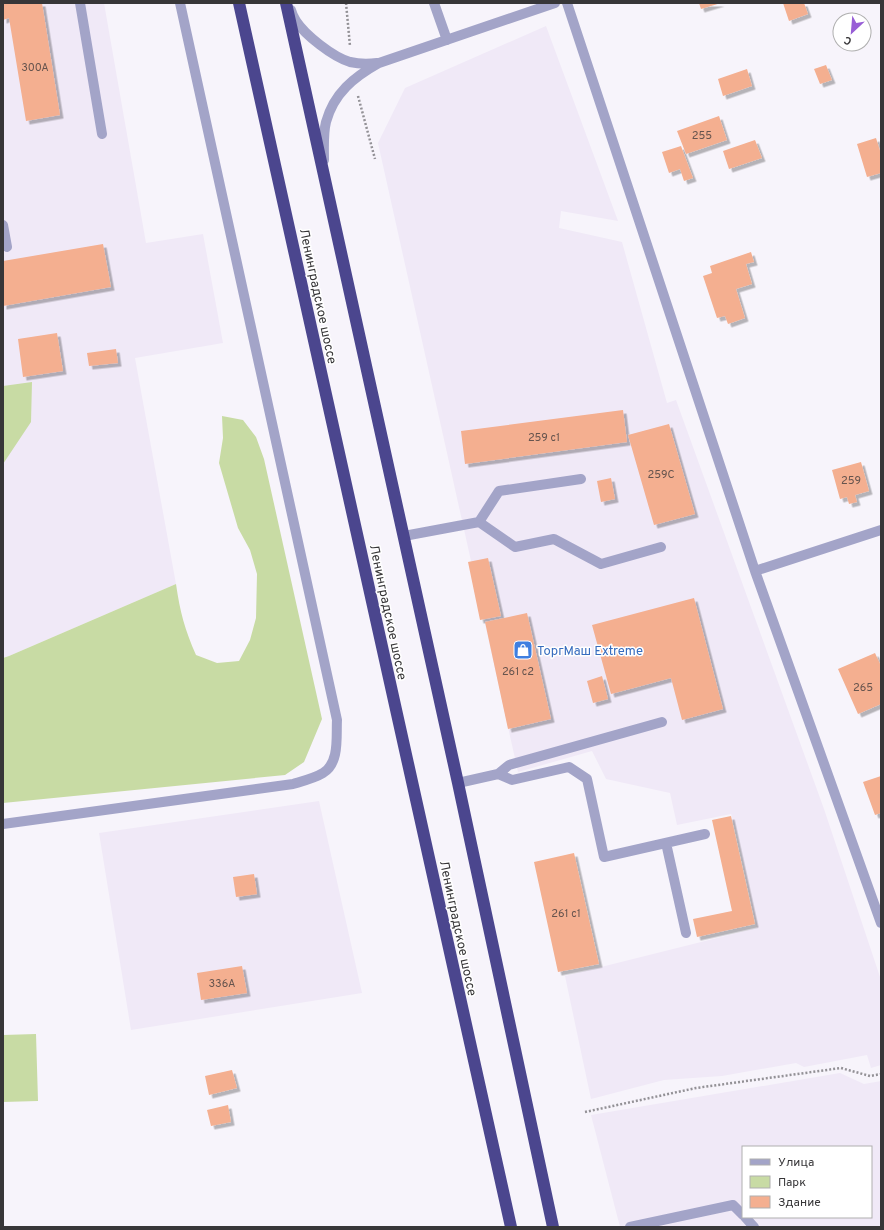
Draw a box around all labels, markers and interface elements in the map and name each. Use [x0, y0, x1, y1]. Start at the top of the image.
north arrow [832, 12, 872, 52]
text: С [842, 32, 854, 48]
house number: 300А [21, 61, 49, 75]
house number: 255 [692, 129, 712, 143]
street label: Ленинградское шоссе [295, 227, 339, 366]
house number: 259 c1 [528, 431, 560, 445]
house number: 259С [647, 468, 675, 482]
house number: 259 [841, 474, 861, 488]
street label: Ленинградское шоссе [365, 543, 409, 682]
shop icon: ТоргМаш Extreme [512, 639, 534, 661]
place label: ТоргМаш Extreme [537, 644, 643, 660]
house number: 261 с2 [502, 665, 534, 679]
house number: 265 [853, 681, 873, 695]
street label: Ленинградское шоссе [435, 859, 479, 998]
house number: 261 с1 [551, 907, 581, 921]
house number: 336А [208, 977, 236, 991]
legend [742, 1146, 872, 1218]
text: Улица [778, 1155, 814, 1171]
text: Парк [778, 1175, 806, 1191]
text: Здание [778, 1195, 821, 1211]

